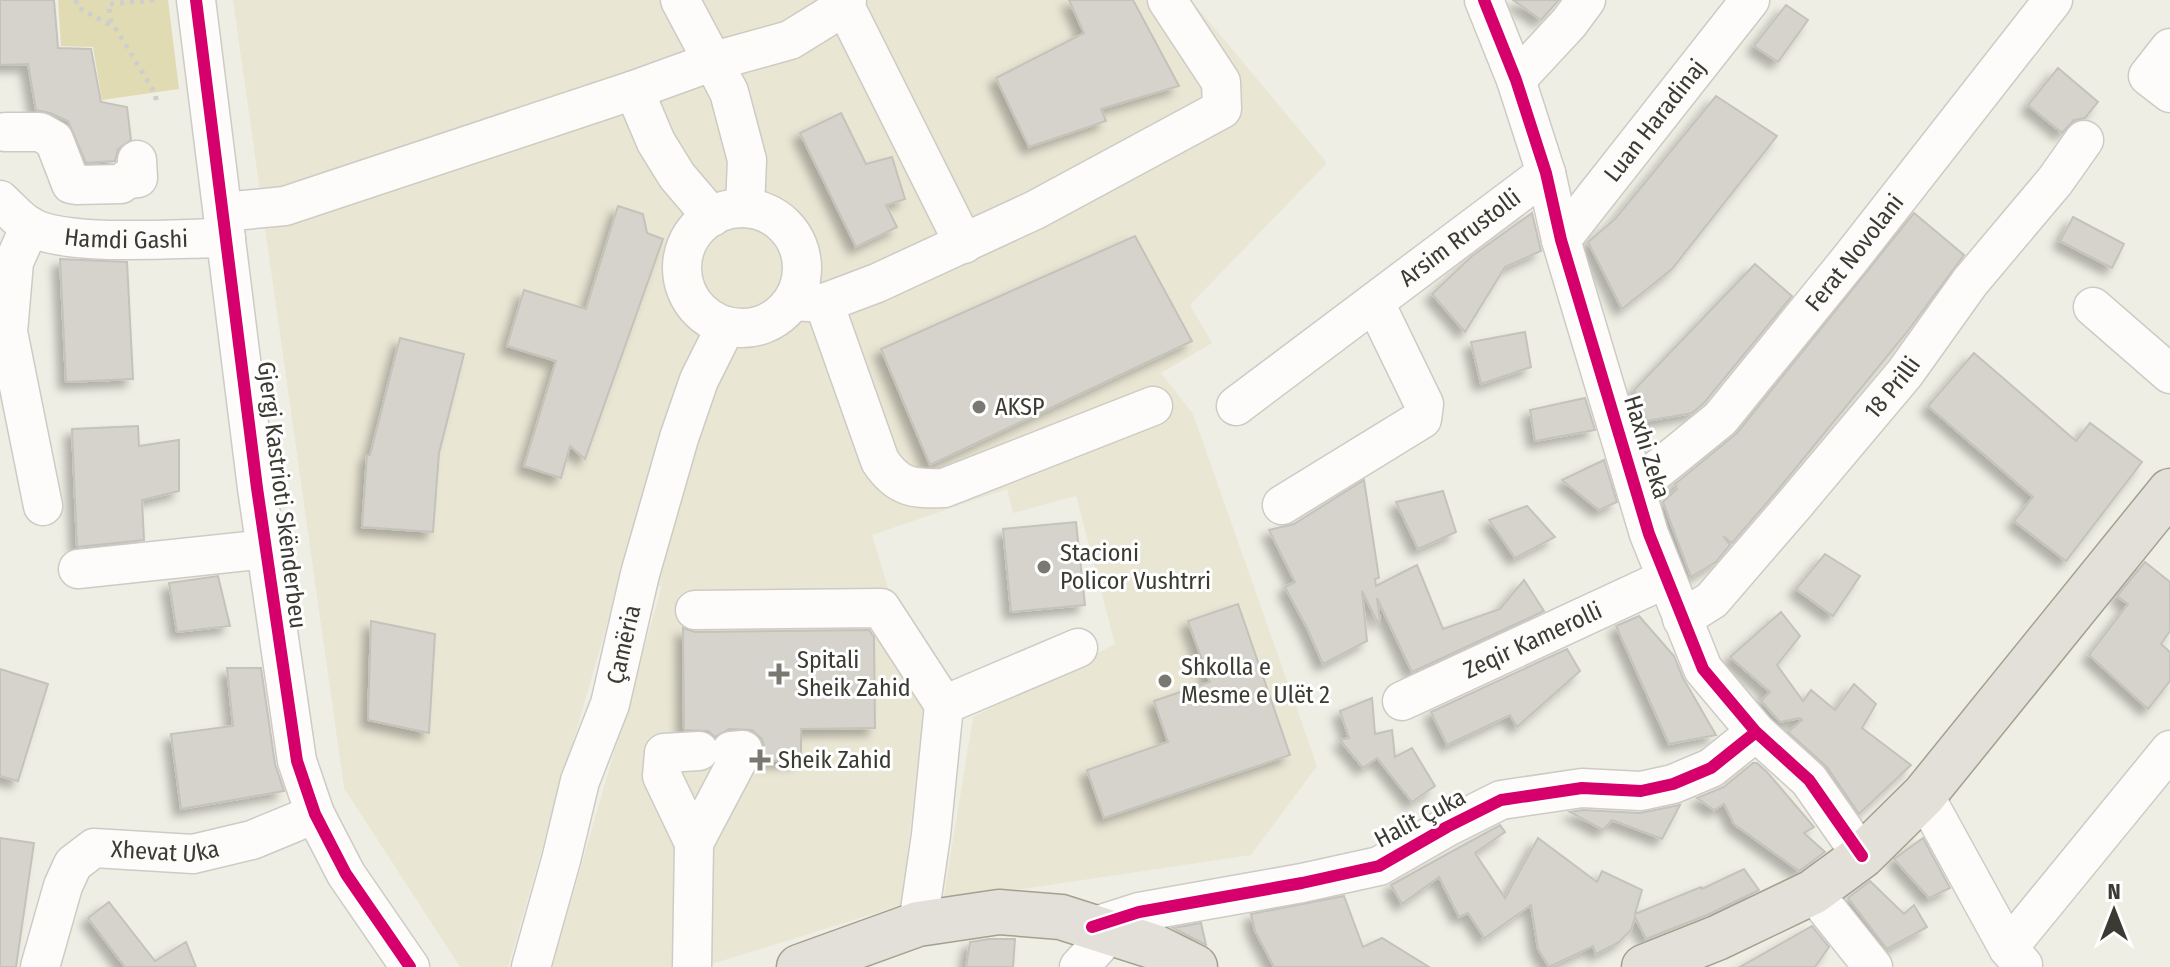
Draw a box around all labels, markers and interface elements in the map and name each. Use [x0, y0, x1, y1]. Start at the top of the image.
street label: Luan Haradinaj [1598, 54, 1712, 187]
street label: Arsim Rrustolli [1394, 183, 1526, 292]
street label: Ferat Novolani [1800, 189, 1910, 317]
street label: Hamdi Gashi [63, 223, 189, 254]
street label: 18 Prilli [1858, 351, 1926, 425]
street label: Gjergj Kastrioti Skënderbeu [252, 360, 312, 630]
street label: Haxhi Zeka [1618, 392, 1676, 502]
place label: AKSP [995, 393, 1045, 421]
marker: AKSP [970, 398, 988, 416]
place label: Stacioni Policor Vushtrri [1060, 539, 1211, 595]
marker: Stacioni Policor Vushtrri [1035, 558, 1053, 576]
street label: Zeqir Kamerolli [1459, 596, 1606, 685]
street label: Çamëria [601, 602, 646, 687]
place label: Spitali Sheik Zahid [797, 646, 911, 702]
place label: Shkolla e Mesme e Ulët 2 [1181, 653, 1330, 709]
marker: Spitali Sheik Zahid [768, 663, 790, 685]
marker: Shkolla e Mesme e Ulët 2 [1156, 672, 1174, 690]
place label: Sheik Zahid [778, 746, 892, 774]
marker: Sheik Zahid [749, 749, 771, 771]
street label: Halit Çuka [1370, 782, 1470, 854]
street label: Xhevat Uka [110, 834, 222, 868]
north arrow [2074, 871, 2154, 951]
text: N [2107, 878, 2121, 905]

